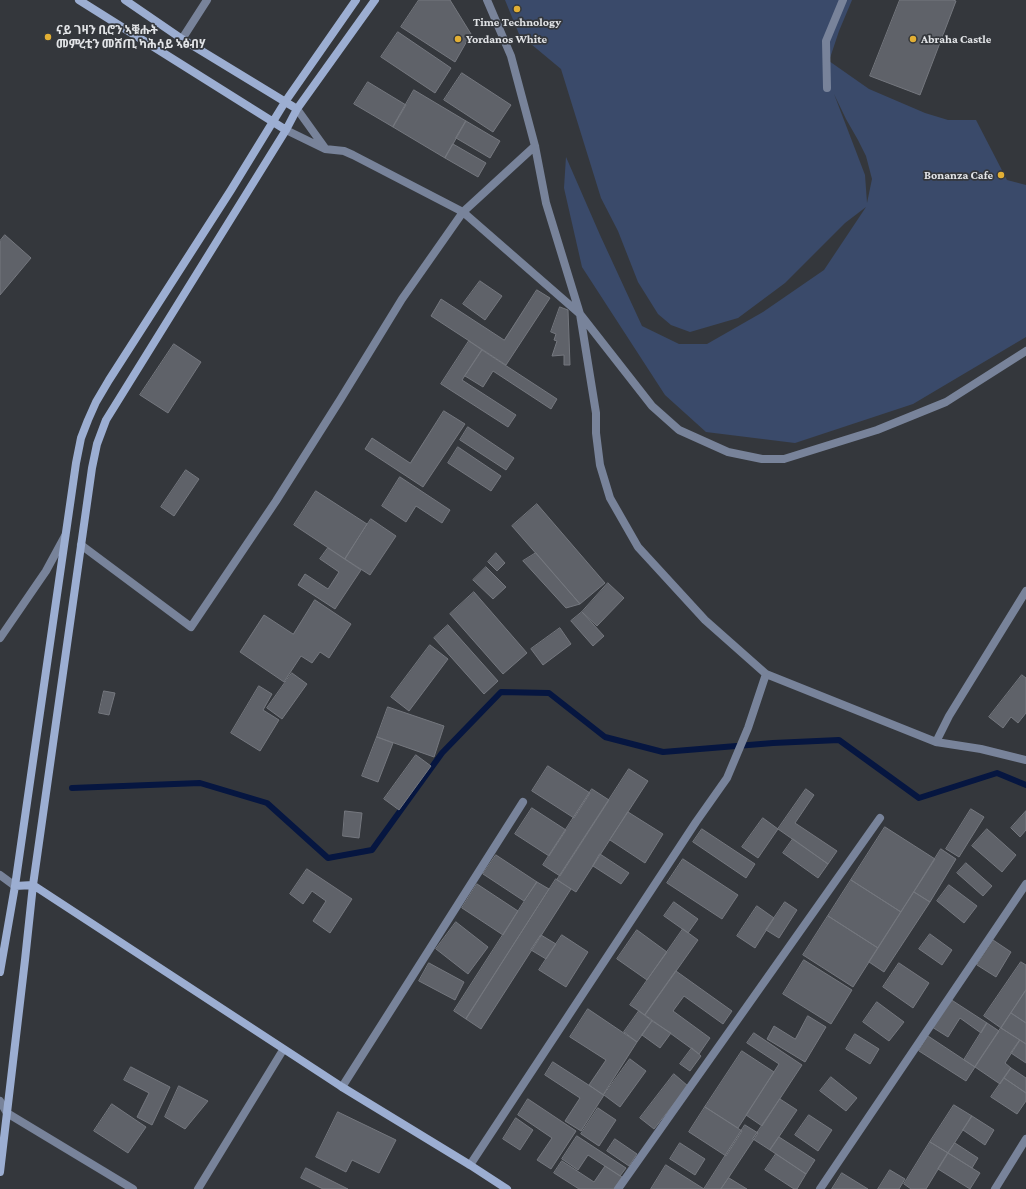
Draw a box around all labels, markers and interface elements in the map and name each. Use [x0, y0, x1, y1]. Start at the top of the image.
marker: Time Technology [512, 4, 522, 14]
place label: Time Technology [473, 15, 561, 29]
place label: ናይ ገዛን ቢሮን ኣቑሑት መምረቲን መሸጢ ካሕሳይ ኣፅብሃ [56, 23, 206, 51]
marker: ናይ ገዛን ቢሮን ኣቑሑት መምረቲን መሸጢ ካሕሳይ ኣፅብሃ [43, 32, 53, 42]
place label: Yordanos White [466, 32, 547, 46]
place label: Abraha Castle [921, 32, 991, 46]
marker: Yordanos White [453, 34, 463, 44]
marker: Abraha Castle [908, 34, 918, 44]
place label: Bonanza Cafe [924, 168, 993, 182]
marker: Bonanza Cafe [996, 170, 1006, 180]

